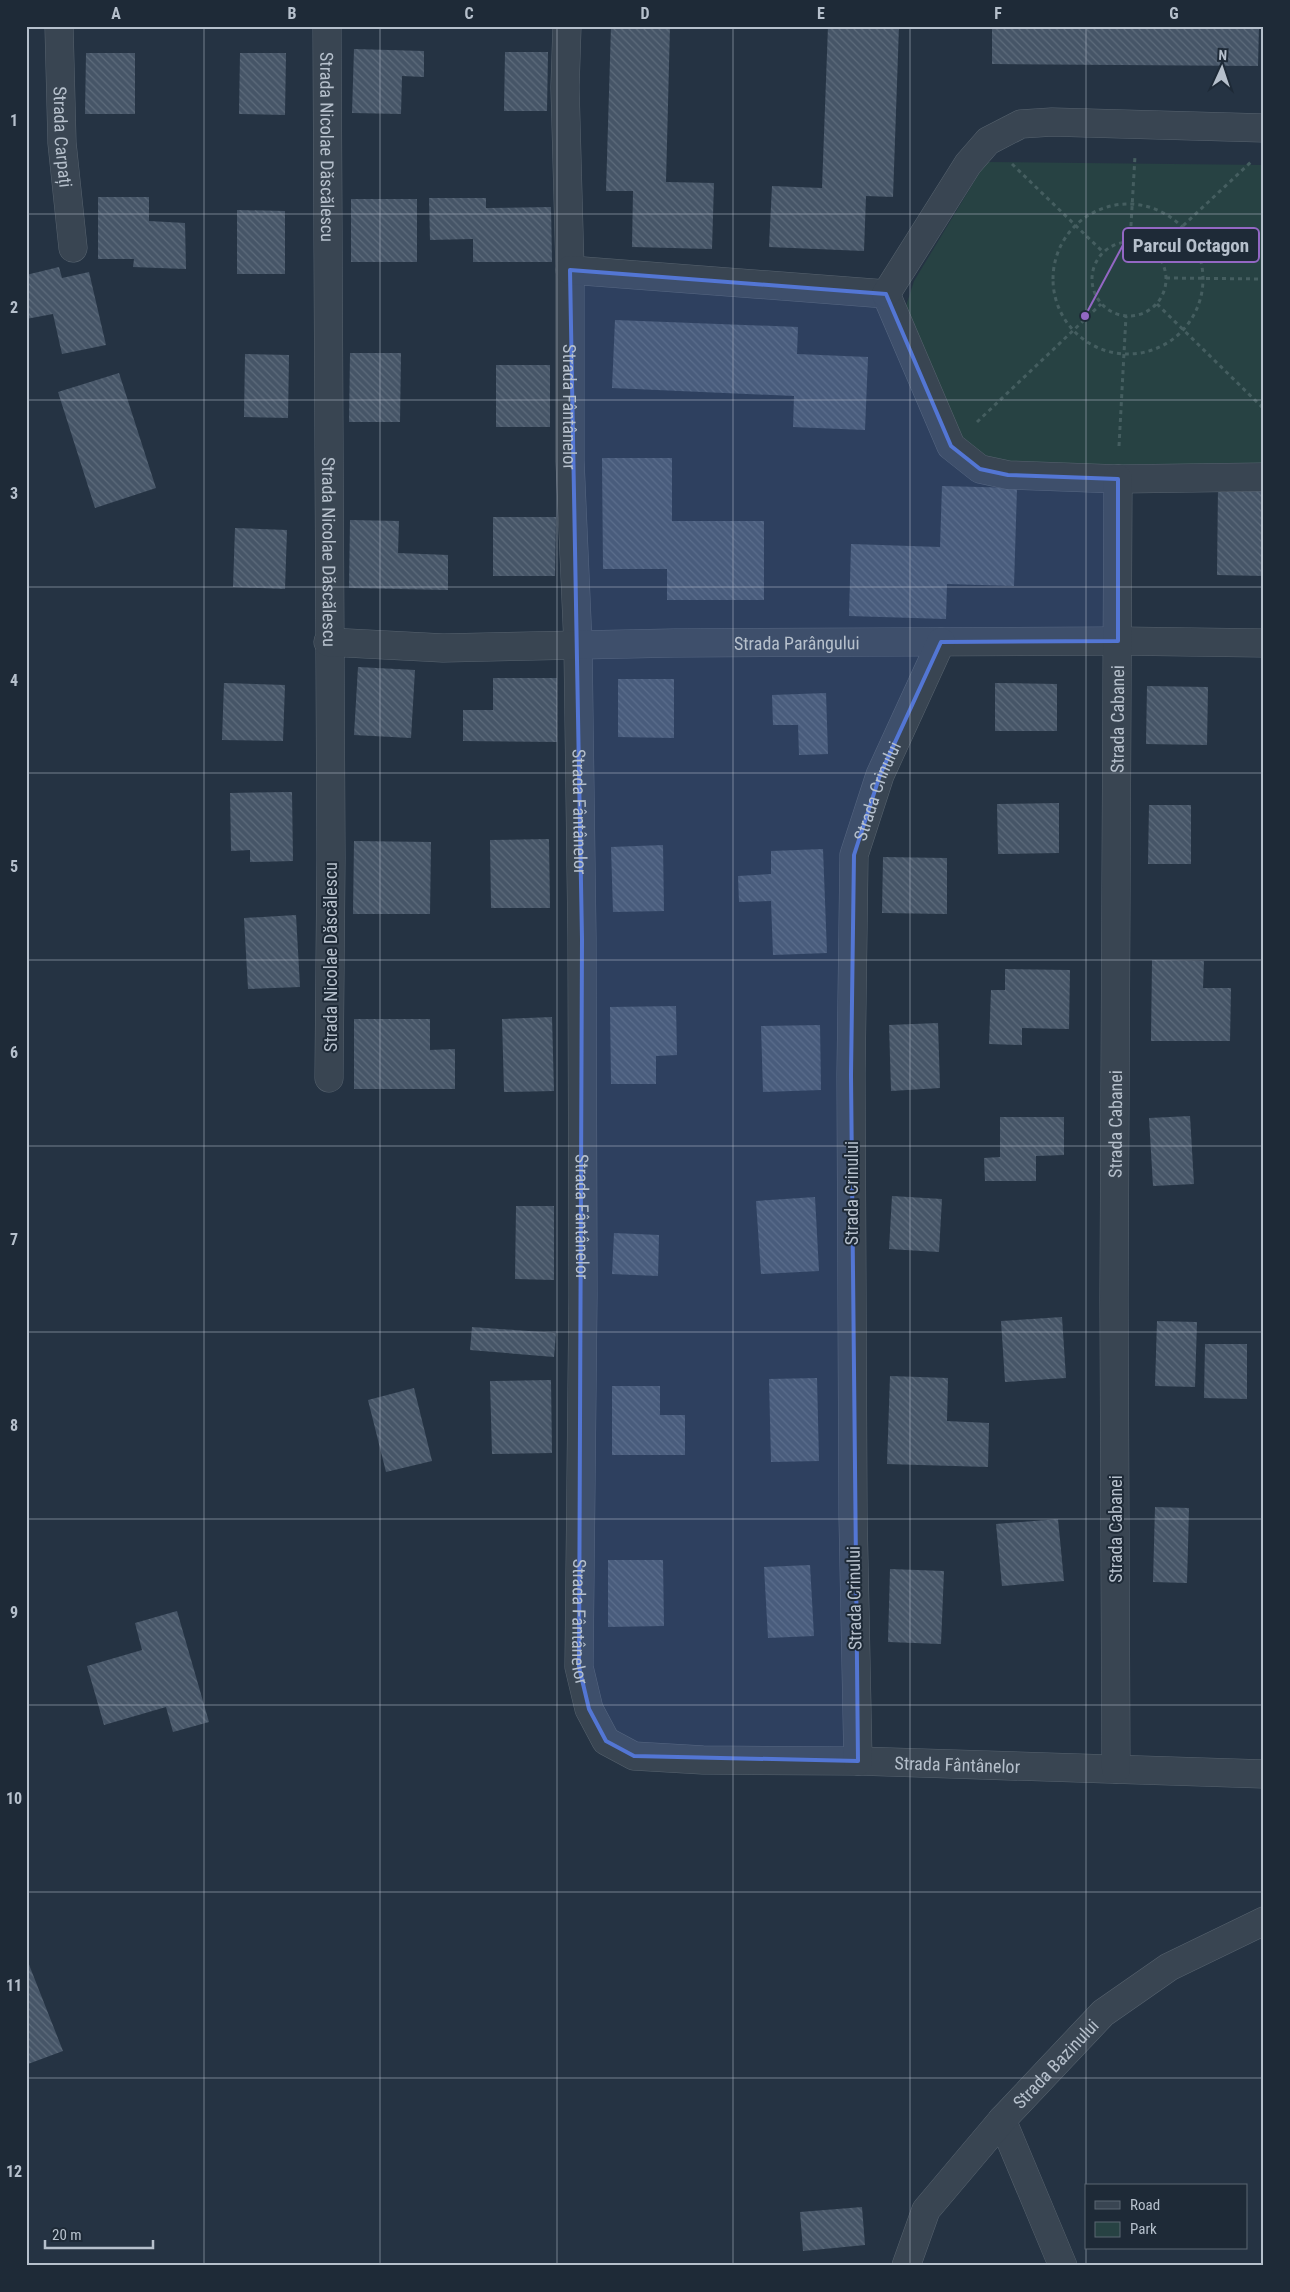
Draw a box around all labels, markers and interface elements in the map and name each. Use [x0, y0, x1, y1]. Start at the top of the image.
text: A [111, 4, 121, 23]
text: B [288, 4, 297, 23]
text: C [464, 4, 474, 23]
text: D [640, 4, 650, 23]
text: E [817, 4, 825, 23]
text: F [994, 4, 1002, 23]
text: G [1169, 4, 1179, 23]
north arrow [1198, 42, 1248, 92]
text: N [1218, 47, 1227, 63]
street label: Strada Nicolae Dăscălescu [317, 52, 339, 242]
street label: Strada Carpați [50, 86, 77, 189]
text: 1 [10, 111, 18, 130]
callout: Parcul Octagon [1123, 228, 1259, 262]
text: Parcul Octagon [1133, 234, 1249, 257]
text: 2 [10, 298, 18, 317]
street label: Strada Fântânelor [560, 344, 581, 471]
street label: Strada Nicolae Dăscălescu [319, 457, 340, 647]
text: 3 [10, 484, 18, 503]
street label: Strada Parângului [734, 632, 860, 653]
street label: Strada Cabanei [1106, 665, 1128, 773]
text: 4 [10, 671, 18, 690]
street label: Strada Crinului [849, 738, 905, 843]
street label: Strada Fântânelor [569, 749, 592, 875]
text: 5 [10, 857, 18, 876]
street label: Strada Nicolae Dăscălescu [320, 862, 341, 1052]
text: 6 [10, 1043, 18, 1062]
street label: Strada Cabanei [1104, 1070, 1126, 1178]
street label: Strada Crinului [841, 1141, 862, 1245]
street label: Strada Fântânelor [572, 1154, 593, 1280]
text: 7 [10, 1230, 18, 1249]
text: 8 [10, 1416, 18, 1435]
street label: Strada Cabanei [1105, 1475, 1126, 1583]
street label: Strada Crinului [843, 1546, 865, 1650]
street label: Strada Fântânelor [569, 1559, 593, 1687]
text: 9 [10, 1603, 18, 1622]
street label: Strada Fântânelor [894, 1752, 1021, 1777]
text: 10 [6, 1789, 22, 1808]
text: 11 [6, 1976, 22, 1995]
street label: Strada Bazinului [1008, 2014, 1102, 2113]
text: 12 [6, 2162, 22, 2181]
legend [1085, 2184, 1248, 2250]
text: Road [1130, 2196, 1160, 2214]
scale bar [45, 2217, 152, 2249]
text: Park [1130, 2220, 1157, 2238]
text: 20 m [52, 2226, 82, 2244]

